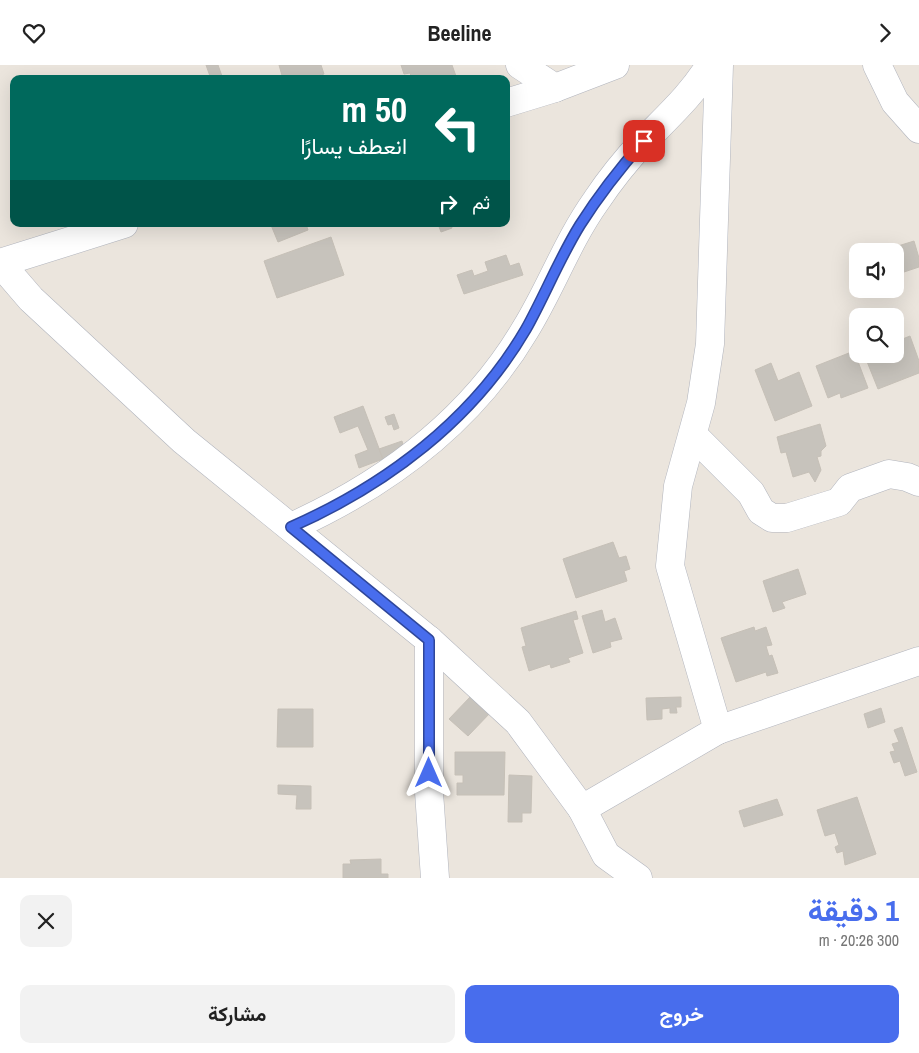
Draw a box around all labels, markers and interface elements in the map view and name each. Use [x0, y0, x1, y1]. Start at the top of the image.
text: Beeline [427, 18, 492, 48]
icon: heart [20, 19, 48, 47]
icon: forward [871, 19, 899, 47]
text: 50 m [342, 86, 407, 133]
icon: left [425, 95, 490, 160]
pin [623, 120, 665, 162]
icon: arrive [630, 127, 658, 155]
text: انعطف يسارًا [300, 131, 407, 161]
text: ثم [472, 189, 490, 215]
icon: right [434, 190, 462, 218]
map controls [849, 243, 904, 363]
button: sound [849, 243, 904, 298]
button: search [849, 308, 904, 363]
position arrow [402, 746, 454, 798]
text: 1 دقيقة [808, 890, 899, 930]
button: close [20, 895, 72, 947]
text: 300 m · 20:26 [819, 929, 899, 951]
button: مشاركة [20, 985, 455, 1043]
button: خروج [465, 985, 899, 1043]

